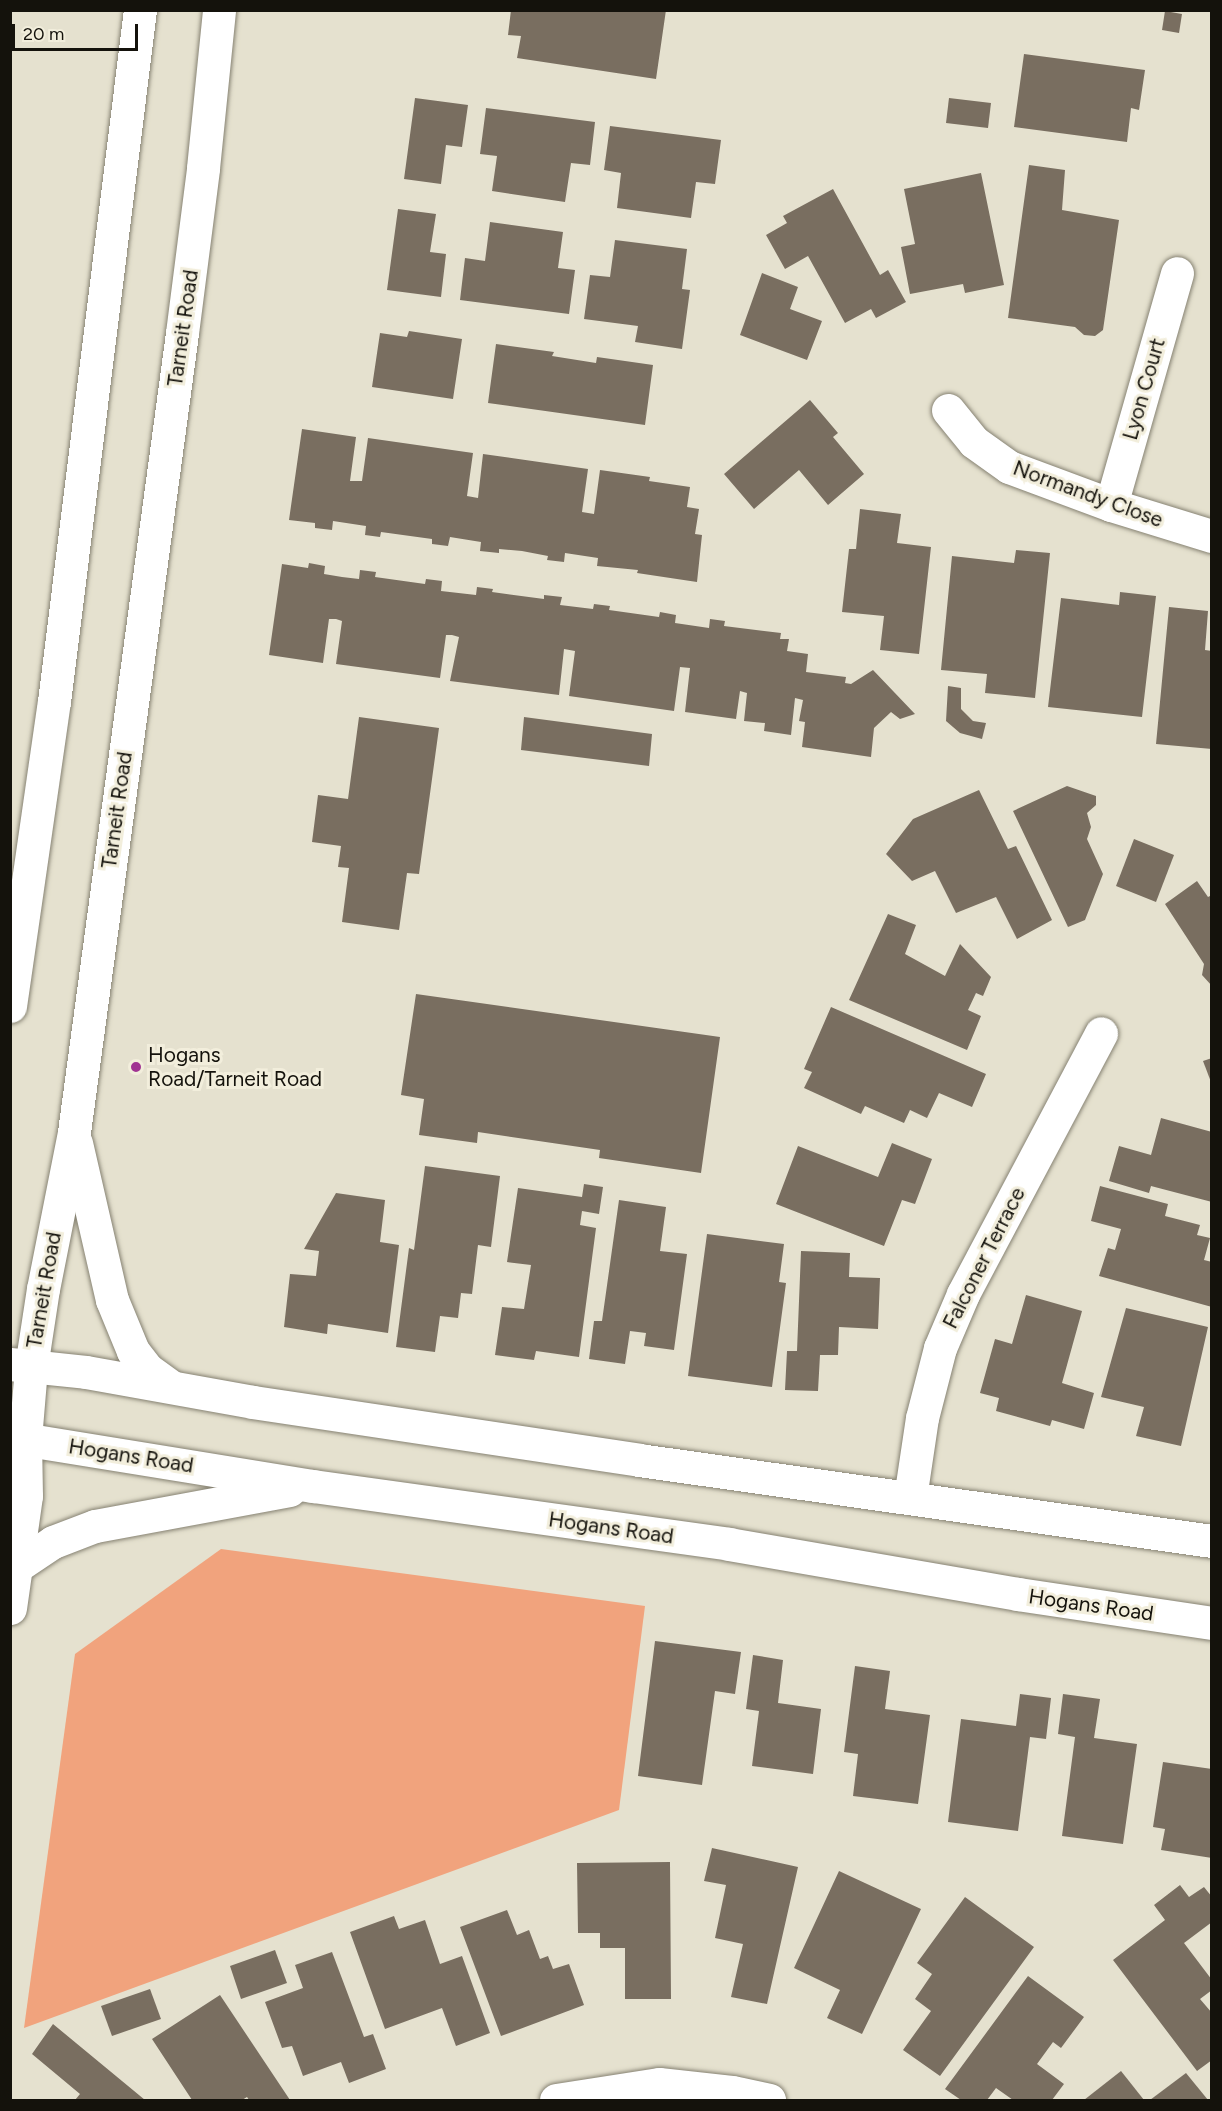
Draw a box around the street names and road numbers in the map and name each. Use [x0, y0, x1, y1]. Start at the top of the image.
street label: Tarneit Road [162, 268, 204, 388]
street label: Lyon Court [1117, 335, 1171, 443]
street label: Normandy Close [1010, 455, 1166, 533]
street label: Tarneit Road [96, 750, 138, 870]
street label: Falconer Terrace [938, 1183, 1030, 1333]
street label: Tarneit Road [21, 1230, 67, 1350]
street label: Hogans Road [67, 1434, 195, 1478]
street label: Hogans Road [547, 1507, 675, 1549]
street label: Hogans Road [1027, 1584, 1155, 1626]

